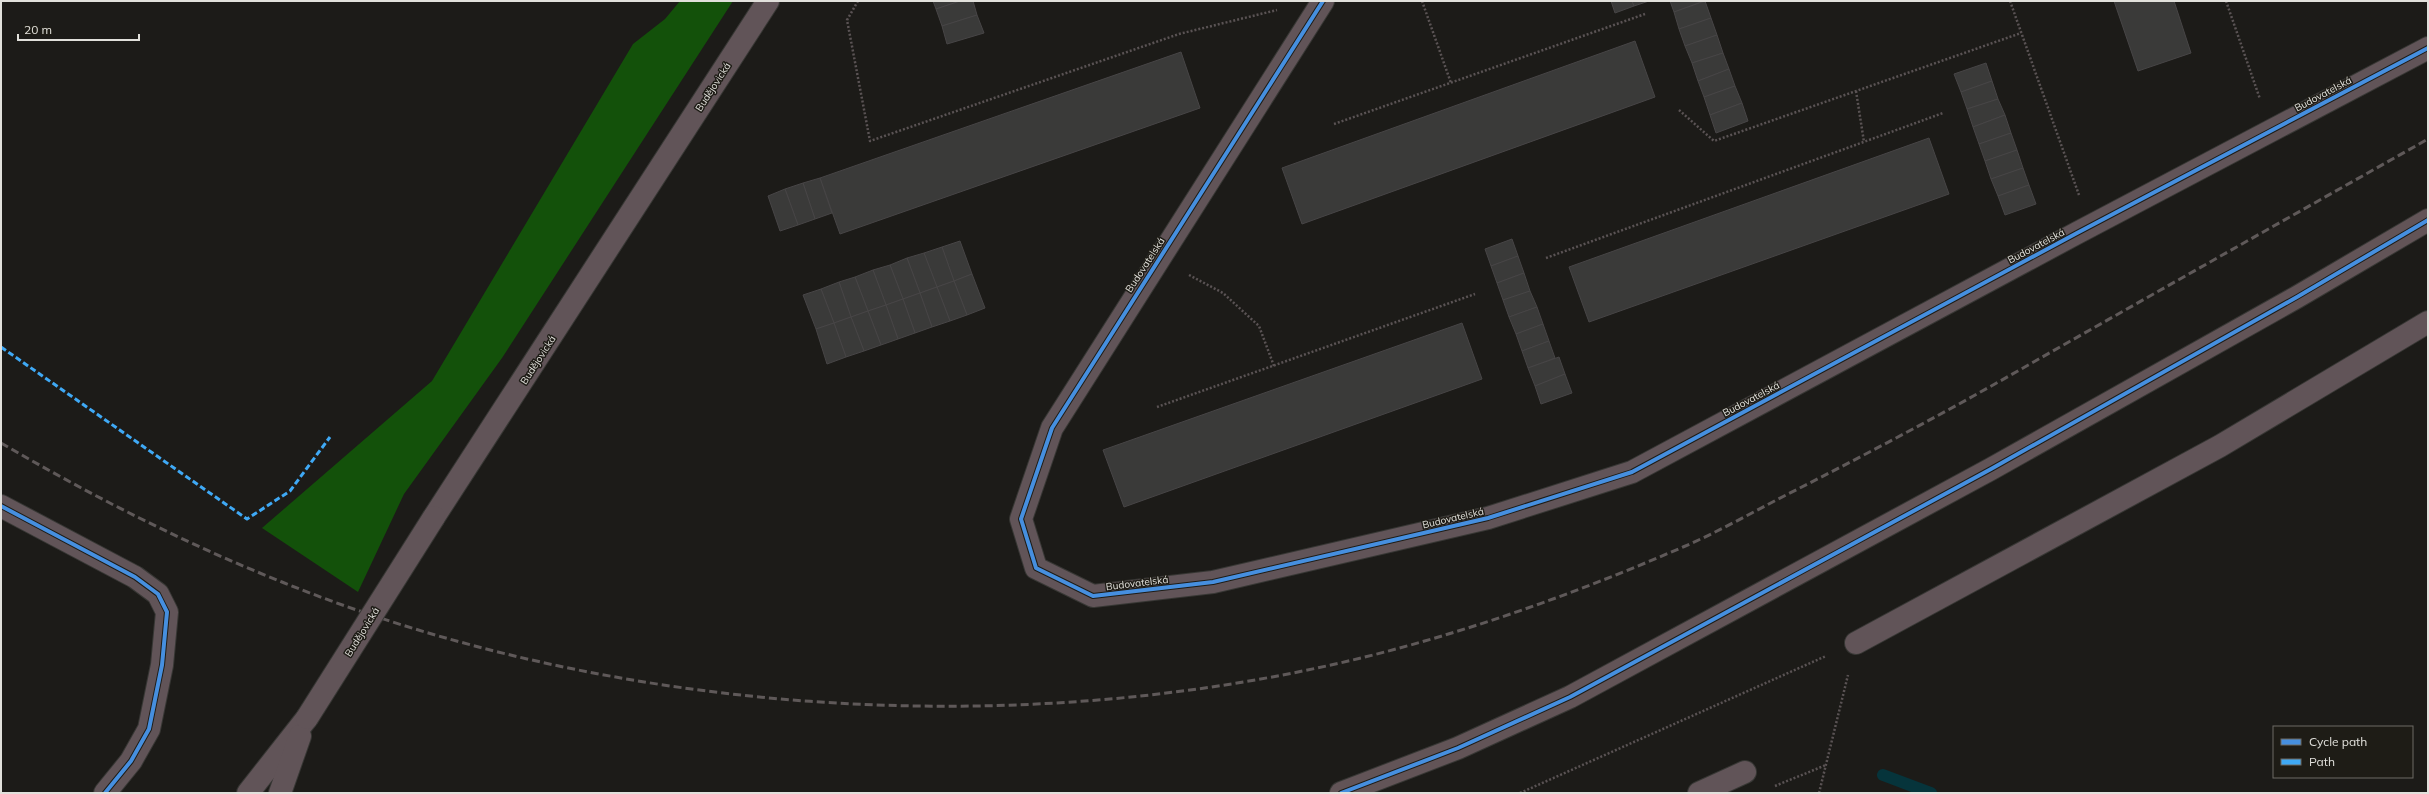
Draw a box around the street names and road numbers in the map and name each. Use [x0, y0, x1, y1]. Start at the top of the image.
street label: Budějovická [692, 60, 734, 114]
street label: Budovatelská [2292, 74, 2354, 114]
street label: Budovatelská [2005, 226, 2067, 266]
street label: Budovatelská [1122, 235, 1168, 295]
street label: Budějovická [517, 333, 559, 387]
street label: Budovatelská [1720, 379, 1782, 419]
street label: Budovatelská [1421, 505, 1485, 531]
street label: Budovatelská [1105, 573, 1169, 593]
street label: Budějovická [342, 605, 382, 659]

